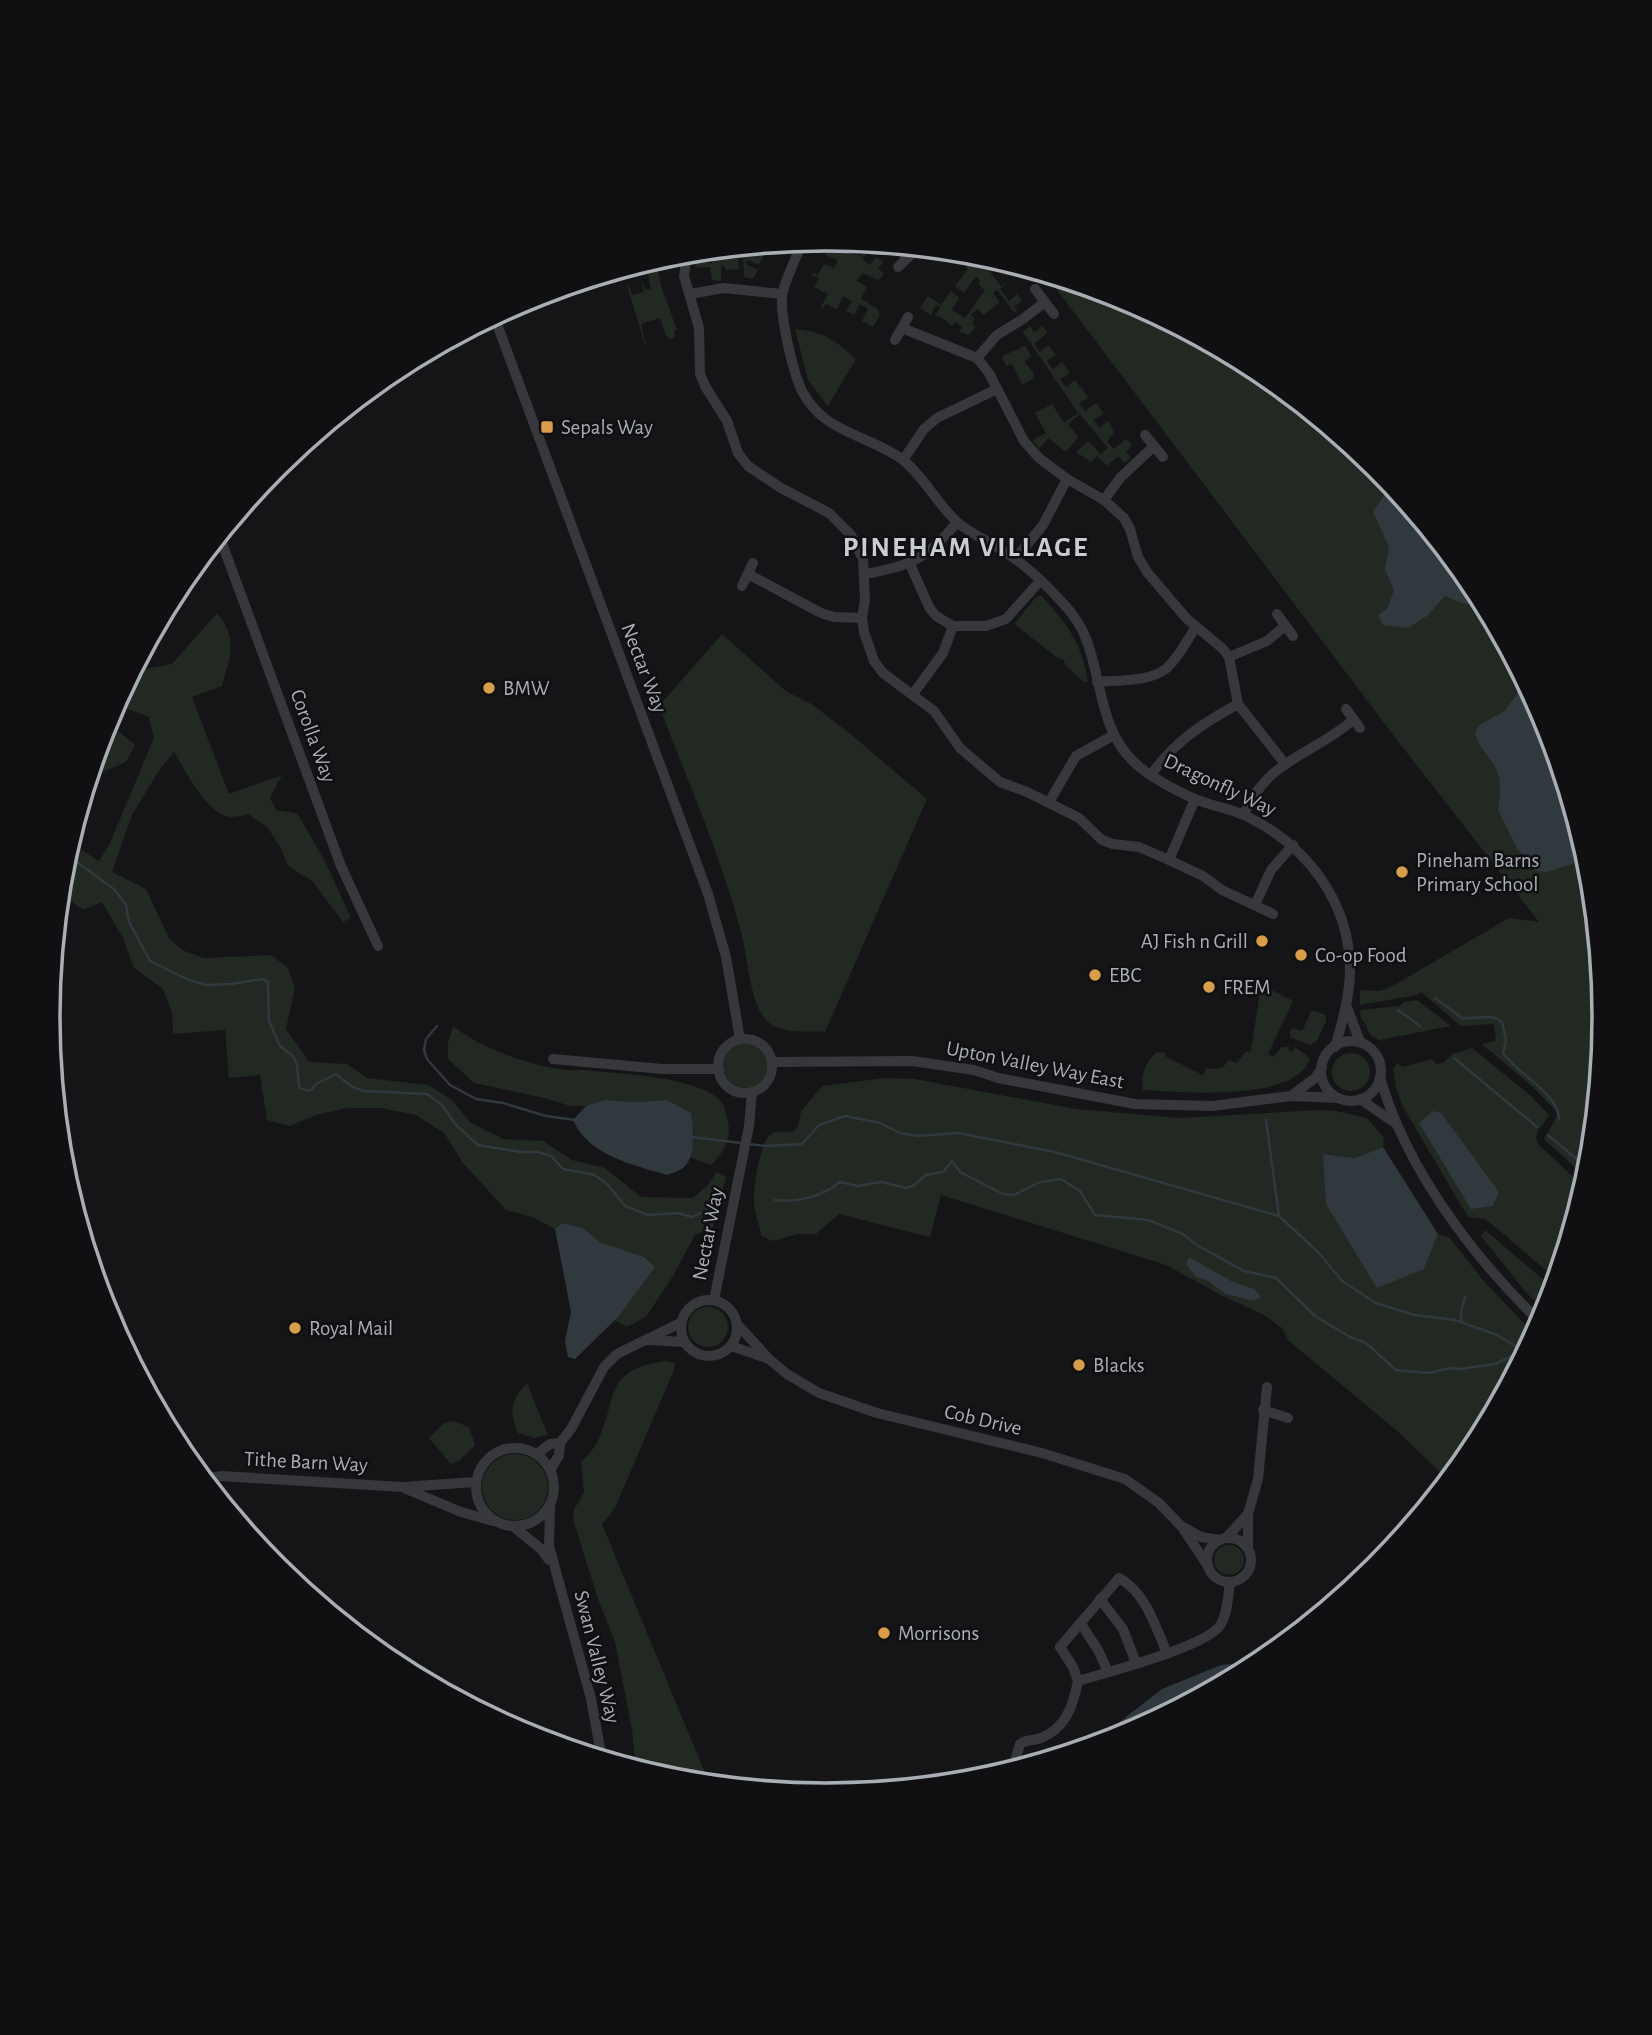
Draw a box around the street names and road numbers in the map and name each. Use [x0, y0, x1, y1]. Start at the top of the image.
street label: Nectar Way [617, 620, 671, 716]
street label: Corolla Way [287, 687, 340, 785]
street label: Dragonfly Way [1161, 750, 1279, 820]
street label: Upton Valley Way East [944, 1037, 1126, 1093]
street label: Nectar Way [689, 1186, 727, 1282]
street label: Cob Drive [942, 1401, 1024, 1439]
street label: Tithe Barn Way [244, 1448, 368, 1476]
street label: Swan Valley Way [570, 1588, 624, 1726]

